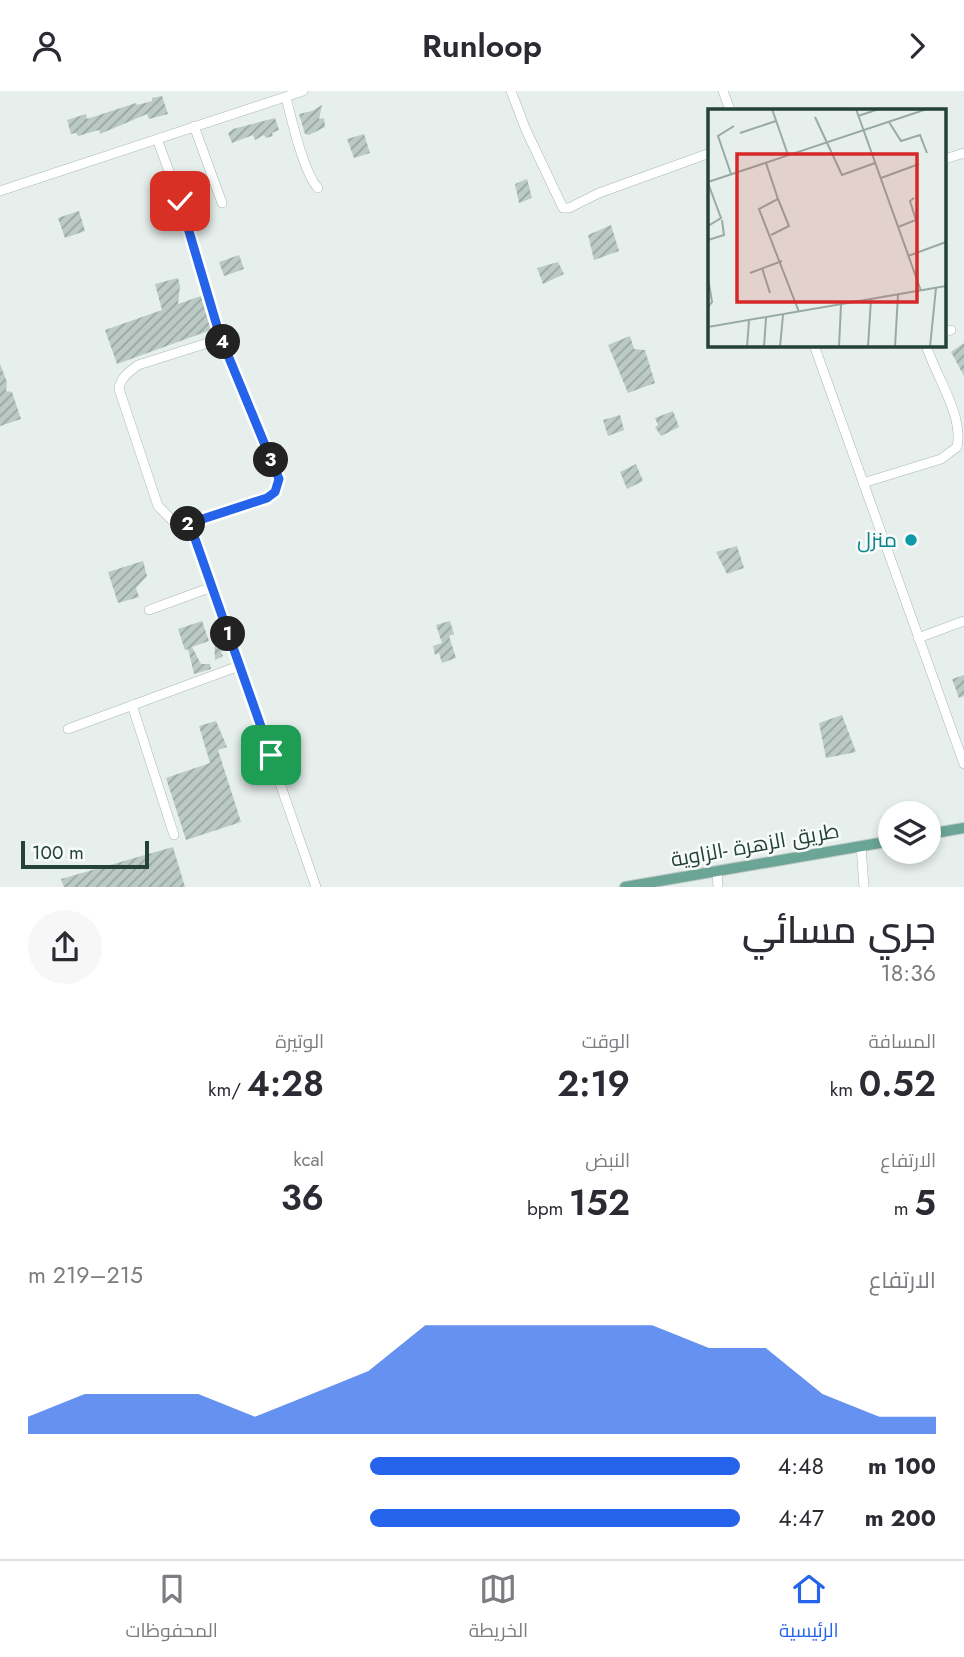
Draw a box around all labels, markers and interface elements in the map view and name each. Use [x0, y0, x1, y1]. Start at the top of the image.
text: Runloop [422, 23, 542, 69]
icon: person [28, 27, 66, 65]
icon: forward [898, 27, 936, 65]
inset map [708, 109, 946, 347]
pin [150, 171, 210, 231]
icon: check [161, 182, 199, 220]
pin: 4 [206, 324, 241, 359]
text: 4 [216, 328, 229, 355]
pin: 3 [254, 443, 288, 477]
text: 3 [265, 446, 276, 473]
pin: 2 [170, 507, 206, 541]
text: 2 [181, 510, 194, 537]
place label: منزل [857, 525, 897, 555]
marker: منزل [903, 532, 919, 548]
pin: 1 [210, 617, 246, 651]
text: 1 [223, 620, 232, 647]
pin [241, 725, 301, 785]
icon: arrive [252, 736, 290, 774]
map controls [878, 801, 941, 864]
button: layers [878, 801, 941, 864]
street label: طريق الزهرة -الزاوية [668, 815, 842, 875]
scale bar [21, 838, 149, 870]
text: 100 m [32, 839, 84, 866]
text: جري مسائي [742, 902, 936, 957]
button: share [28, 910, 102, 984]
text: 18:36 [880, 956, 936, 990]
text: الوتيرة [275, 1028, 324, 1055]
text: الوقت [582, 1028, 630, 1055]
text: المسافة [868, 1028, 936, 1055]
text: 4:28 [247, 1059, 324, 1109]
text: 2:19 [557, 1059, 630, 1109]
text: 0.52 [859, 1059, 936, 1109]
text: /km [208, 1076, 247, 1103]
text: km [830, 1076, 859, 1103]
text: kcal [293, 1146, 324, 1173]
text: النبض [585, 1147, 630, 1174]
text: الارتفاع [880, 1147, 936, 1174]
text: 36 [281, 1173, 324, 1223]
text: 152 [569, 1178, 630, 1228]
text: 5 [914, 1178, 936, 1228]
text: bpm [527, 1195, 569, 1222]
text: m [894, 1195, 914, 1222]
text: 215–219 m [28, 1258, 143, 1292]
text: الارتفاع [869, 1263, 936, 1297]
text: 4:48 [778, 1449, 824, 1483]
text: 100 m [868, 1449, 936, 1483]
text: 4:47 [778, 1501, 824, 1535]
text: 200 m [865, 1501, 936, 1535]
tab: المحفوظات [125, 1570, 218, 1648]
tab: الخريطة [469, 1570, 528, 1648]
tab: الرئيسية [779, 1570, 839, 1648]

